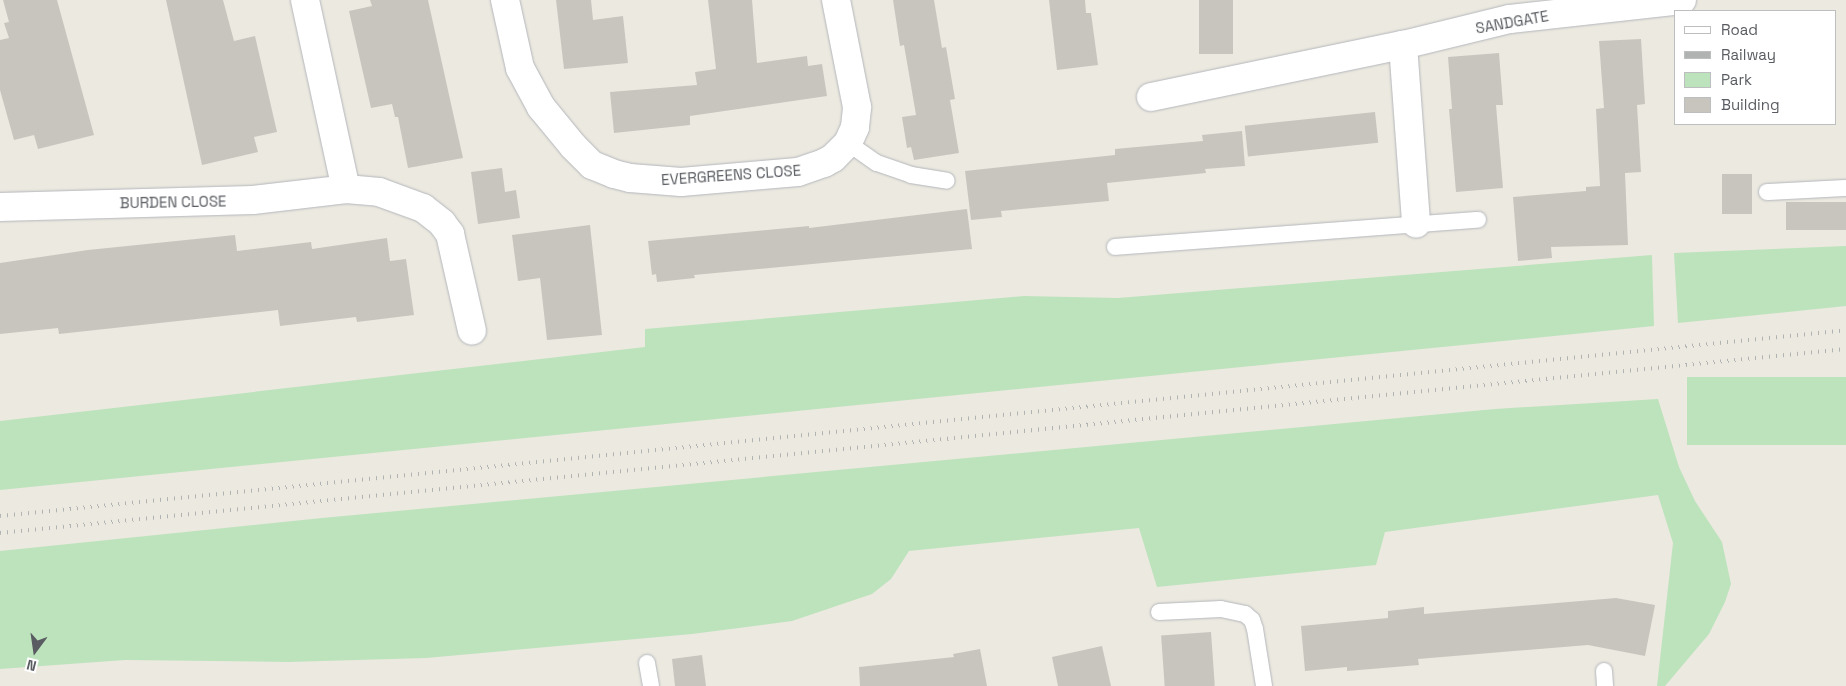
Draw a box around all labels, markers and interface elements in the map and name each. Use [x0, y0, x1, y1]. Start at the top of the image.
street label: SANDGATE [1474, 7, 1550, 37]
legend [1674, 10, 1836, 125]
text: Road [1721, 20, 1758, 39]
text: Railway [1721, 45, 1776, 64]
text: Park [1721, 70, 1752, 89]
text: Building [1721, 95, 1780, 114]
street label: EVERGREENS CLOSE [660, 161, 802, 189]
street label: BURDEN CLOSE [119, 192, 227, 212]
north arrow [10, 626, 60, 676]
text: N [25, 656, 38, 675]

